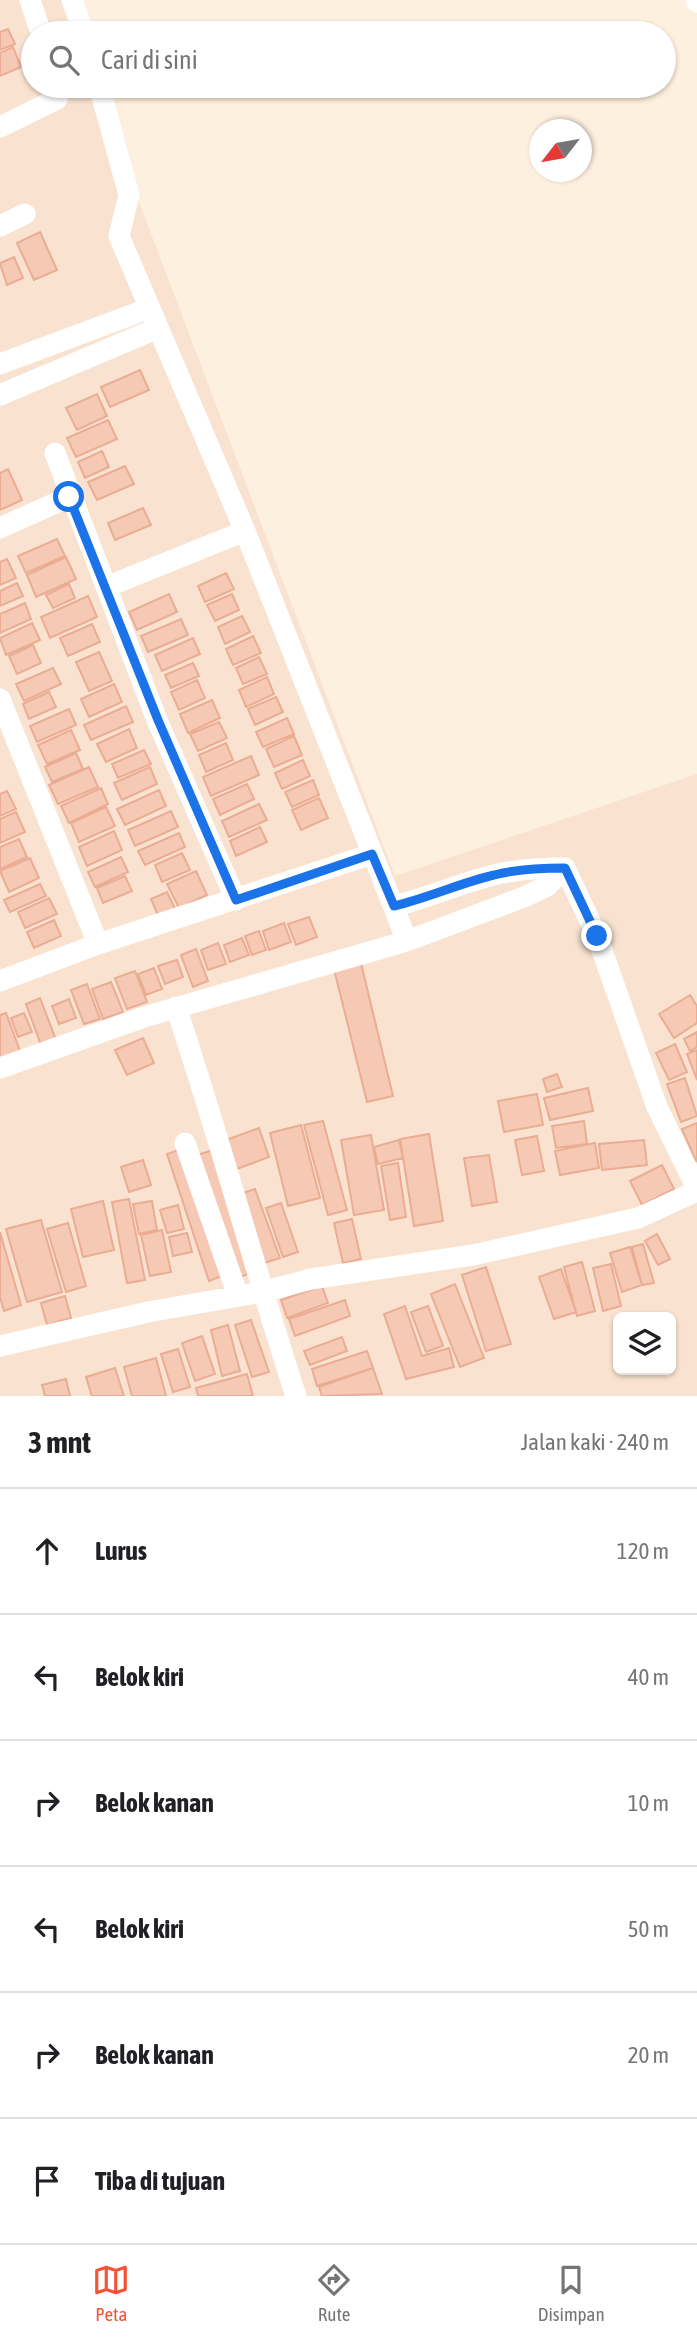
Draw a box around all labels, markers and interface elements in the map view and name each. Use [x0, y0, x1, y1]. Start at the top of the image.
search box [21, 21, 676, 98]
icon: search [45, 41, 83, 79]
text: Cari di sini [101, 45, 198, 75]
north arrow [529, 119, 592, 182]
route start [53, 481, 84, 512]
route end [581, 920, 612, 951]
map controls [613, 1312, 676, 1375]
button: layers [613, 1312, 676, 1375]
text: 3 mnt [28, 1425, 91, 1459]
text: Jalan kaki · 240 m [521, 1429, 669, 1455]
icon: ahead [28, 1532, 66, 1570]
text: Lurus [95, 1536, 147, 1566]
text: 120 m [617, 1538, 669, 1564]
icon: left [28, 1658, 66, 1696]
text: Belok kiri [95, 1662, 184, 1692]
text: 40 m [628, 1664, 669, 1690]
icon: right [28, 1784, 66, 1822]
text: Belok kanan [95, 1788, 214, 1818]
text: 10 m [628, 1790, 669, 1816]
icon: left [28, 1910, 66, 1948]
text: Belok kiri [95, 1914, 184, 1944]
text: 50 m [628, 1916, 669, 1942]
icon: right [28, 2036, 66, 2074]
text: Belok kanan [95, 2040, 214, 2070]
text: 20 m [628, 2042, 669, 2068]
icon: arrive [28, 2162, 66, 2200]
text: Tiba di tujuan [95, 2166, 225, 2196]
tab: Peta [92, 2261, 130, 2325]
tab: Rute [315, 2261, 353, 2325]
tab: Disimpan [538, 2261, 605, 2325]

